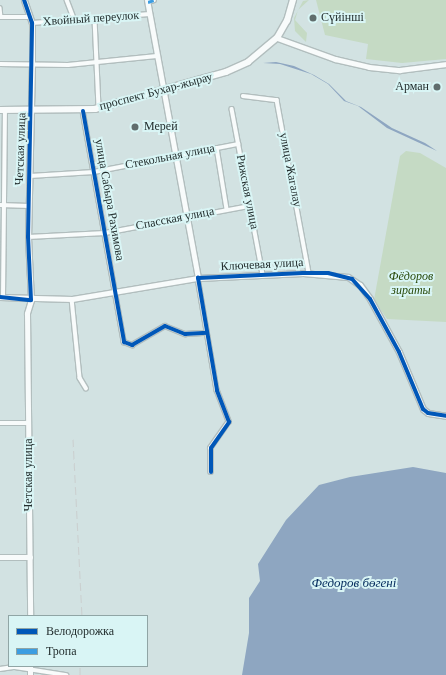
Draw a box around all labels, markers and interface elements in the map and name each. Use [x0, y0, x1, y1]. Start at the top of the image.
street label: Хвойный переулок [42, 8, 140, 30]
place label: Сүйінші [321, 11, 364, 25]
marker: Сүйінші [308, 13, 318, 23]
street label: проспект Бухар-жырау [98, 70, 214, 114]
place label: Арман [395, 80, 429, 94]
marker: Арман [432, 82, 442, 92]
street label: Четская улица [13, 112, 29, 186]
place label: Мерей [144, 120, 178, 134]
marker: Мерей [129, 121, 141, 133]
street label: улица Жагалау [276, 132, 304, 208]
street label: улица Сабыра Рахимова [91, 138, 127, 262]
street label: Стекольная улица [124, 141, 216, 173]
street label: Рижская улица [233, 154, 261, 230]
street label: Спасская улица [135, 204, 215, 234]
street label: Ключевая улица [220, 256, 304, 274]
park label: Фёдоров зираты [389, 270, 433, 298]
street label: Четская улица [22, 439, 36, 511]
water label: Федоров бөгені [312, 575, 396, 591]
legend [8, 615, 148, 667]
text: Велодорожка [46, 624, 114, 638]
text: Тропа [46, 644, 77, 658]

